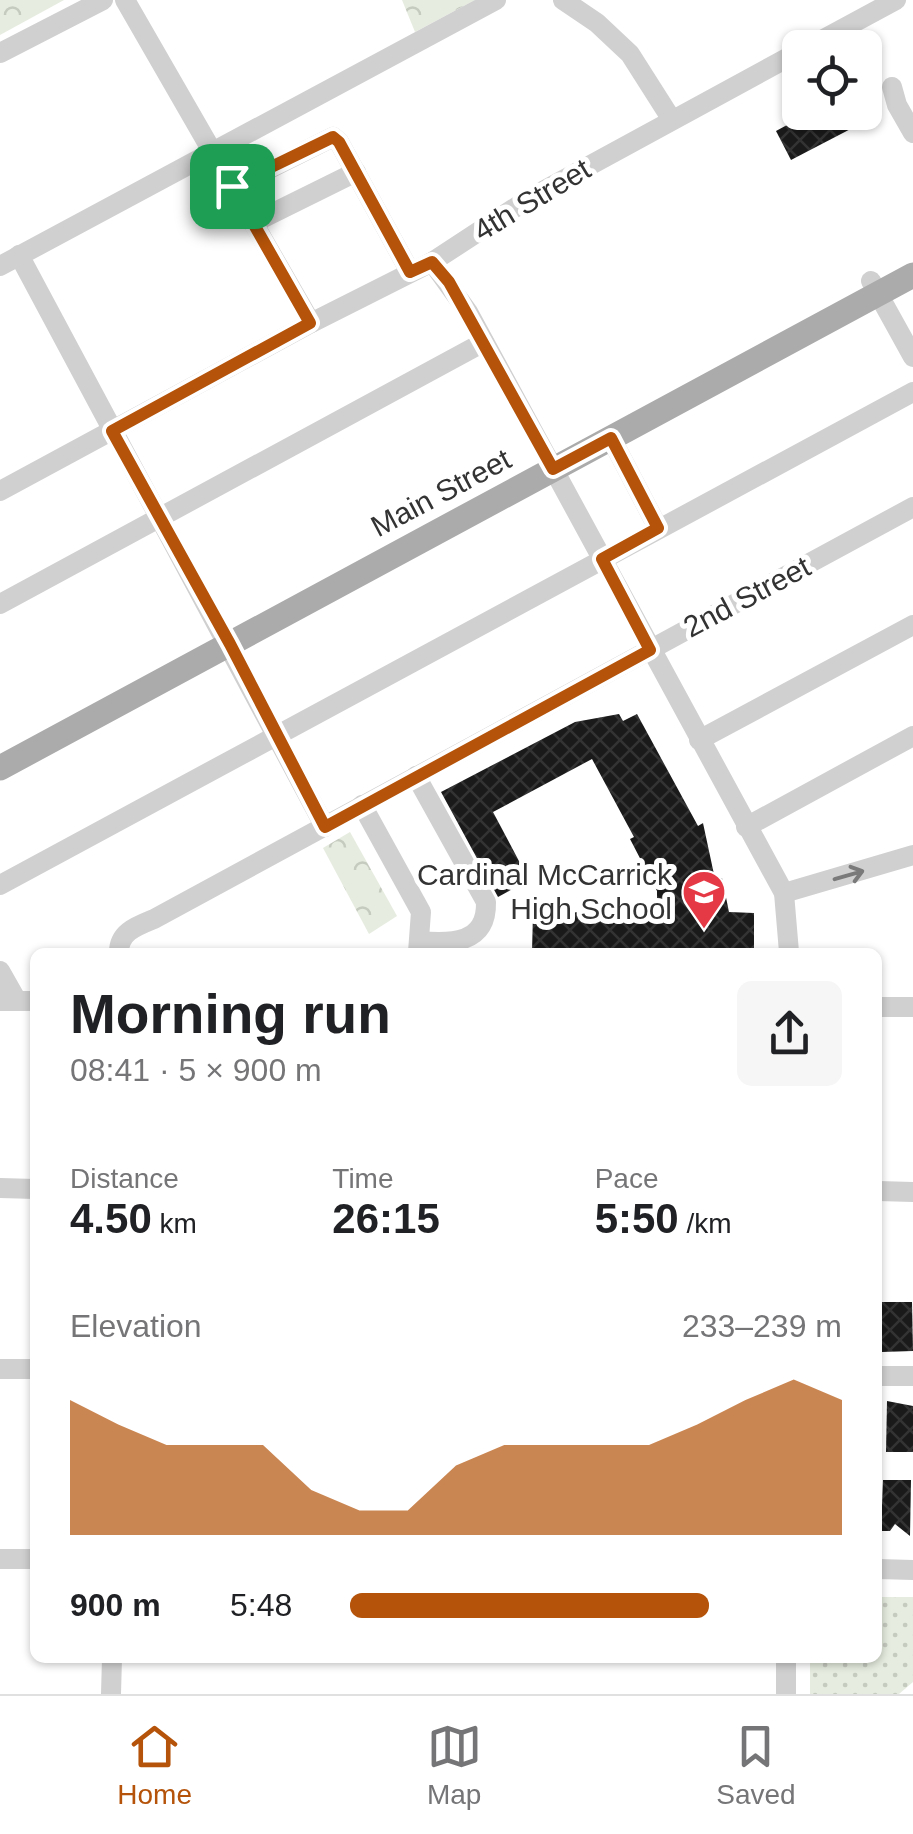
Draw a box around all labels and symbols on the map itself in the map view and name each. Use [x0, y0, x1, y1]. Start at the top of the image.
pin [190, 144, 275, 229]
street label: 4th Street [467, 152, 597, 247]
street label: Main Street [365, 442, 517, 543]
street label: 2nd Street [678, 549, 816, 644]
place label: Cardinal McCarrick High School [417, 858, 673, 925]
one-way arrow [833, 865, 864, 883]
school or university icon: Cardinal McCarrick High School [681, 869, 727, 930]

